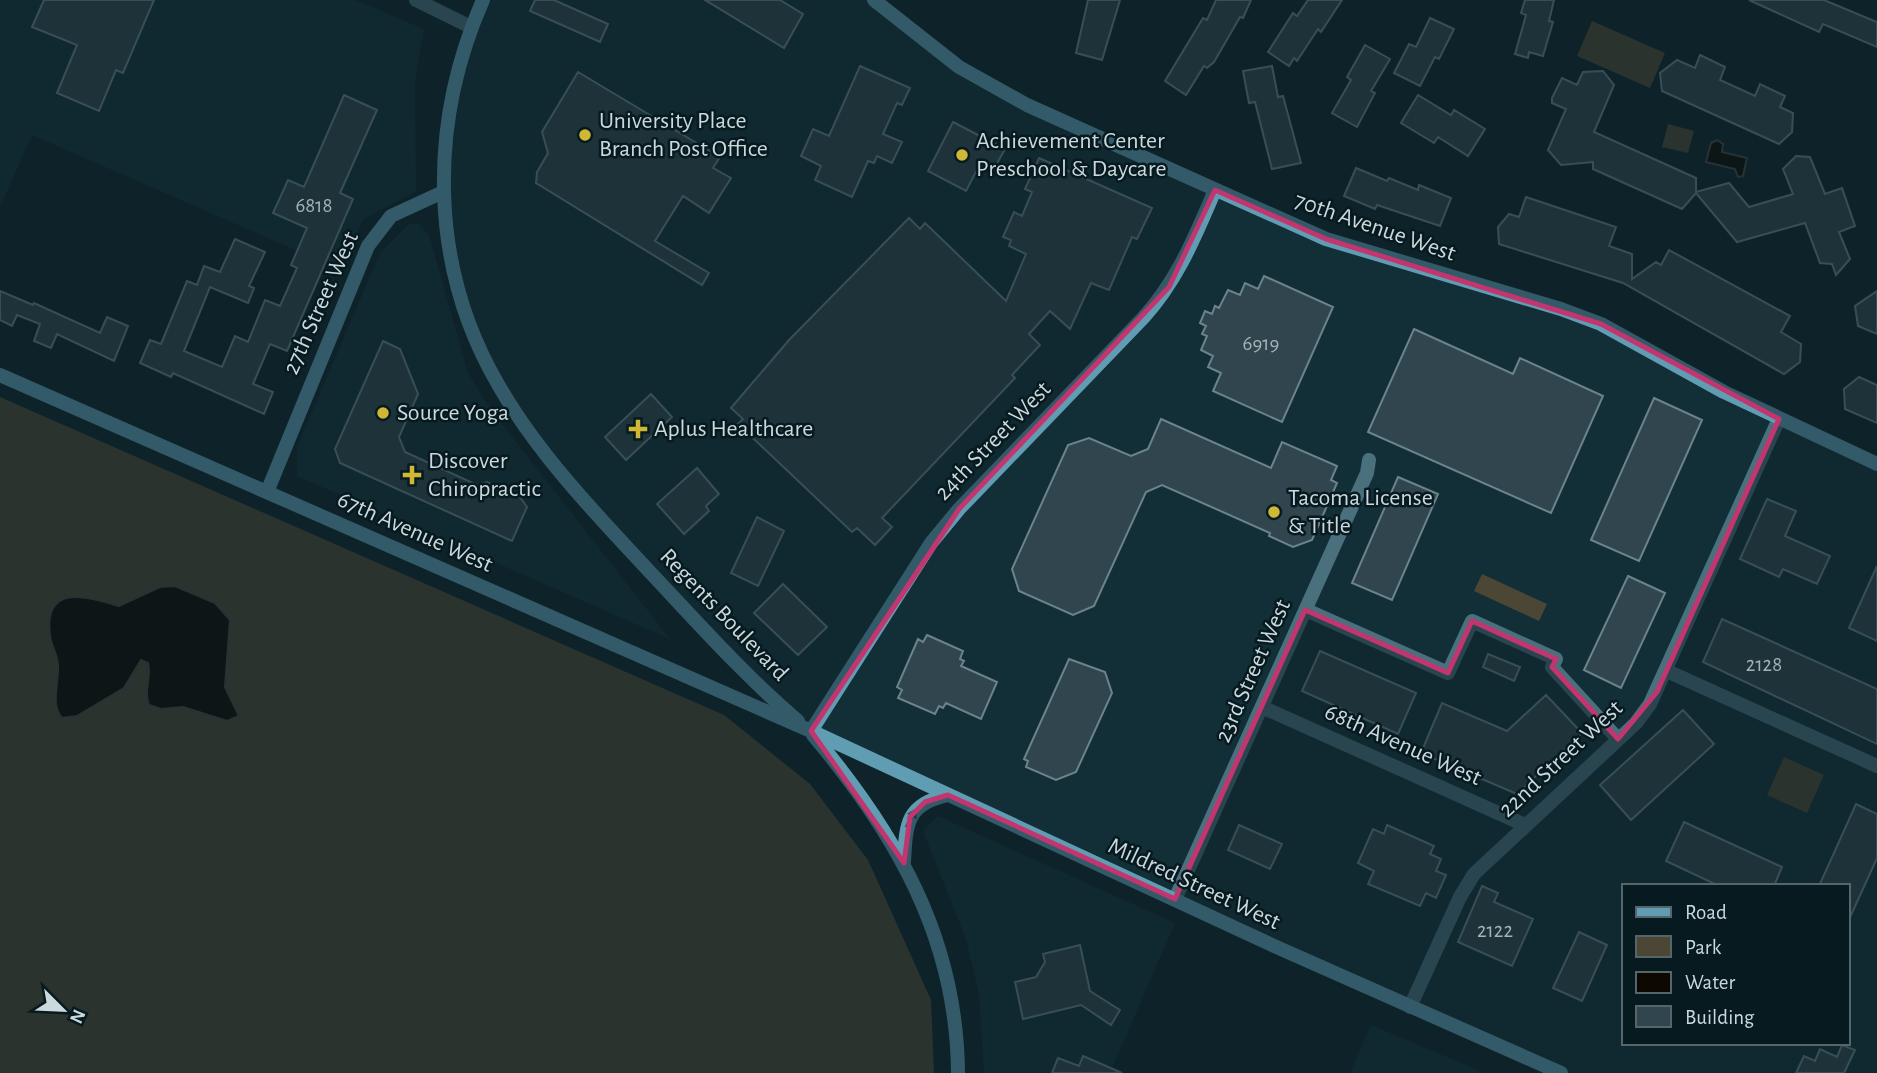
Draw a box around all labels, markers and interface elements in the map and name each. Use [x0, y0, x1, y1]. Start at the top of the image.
place label: University Place Branch Post Office [599, 109, 768, 161]
marker: University Place Branch Post Office [577, 127, 593, 143]
place label: Achievement Center Preschool & Daycare [976, 129, 1166, 181]
marker: Achievement Center Preschool & Daycare [954, 147, 970, 163]
street label: 70th Avenue West [1291, 188, 1459, 266]
house number: 6818 [295, 195, 333, 216]
street label: 27th Street West [279, 228, 363, 378]
house number: 6919 [1243, 333, 1279, 354]
street label: 24th Street West [931, 377, 1056, 505]
place label: Source Yoga [397, 401, 509, 425]
marker: Source Yoga [375, 405, 391, 421]
place label: Aplus Healthcare [654, 417, 813, 441]
marker: Aplus Healthcare [628, 419, 648, 439]
place label: Discover Chiropractic [428, 449, 541, 501]
marker: Discover Chiropractic [402, 465, 422, 485]
place label: Tacoma License & Title [1288, 486, 1433, 538]
street label: 67th Avenue West [334, 487, 497, 577]
marker: Tacoma License & Title [1266, 504, 1282, 520]
street label: Regents Boulevard [655, 544, 793, 686]
street label: 23rd Street West [1211, 596, 1295, 746]
house number: 2128 [1746, 654, 1782, 675]
street label: 22nd Street West [1495, 696, 1628, 822]
street label: 68th Avenue West [1321, 700, 1485, 790]
one-way arrow [905, 808, 917, 828]
street label: Mildred Street West [1104, 834, 1284, 934]
legend [1622, 884, 1849, 1045]
text: Road [1685, 902, 1727, 923]
house number: 2122 [1477, 920, 1513, 941]
text: Park [1685, 937, 1722, 958]
text: Water [1685, 972, 1735, 993]
north arrow [28, 975, 98, 1045]
text: N [66, 1006, 89, 1026]
text: Building [1685, 1007, 1755, 1028]

